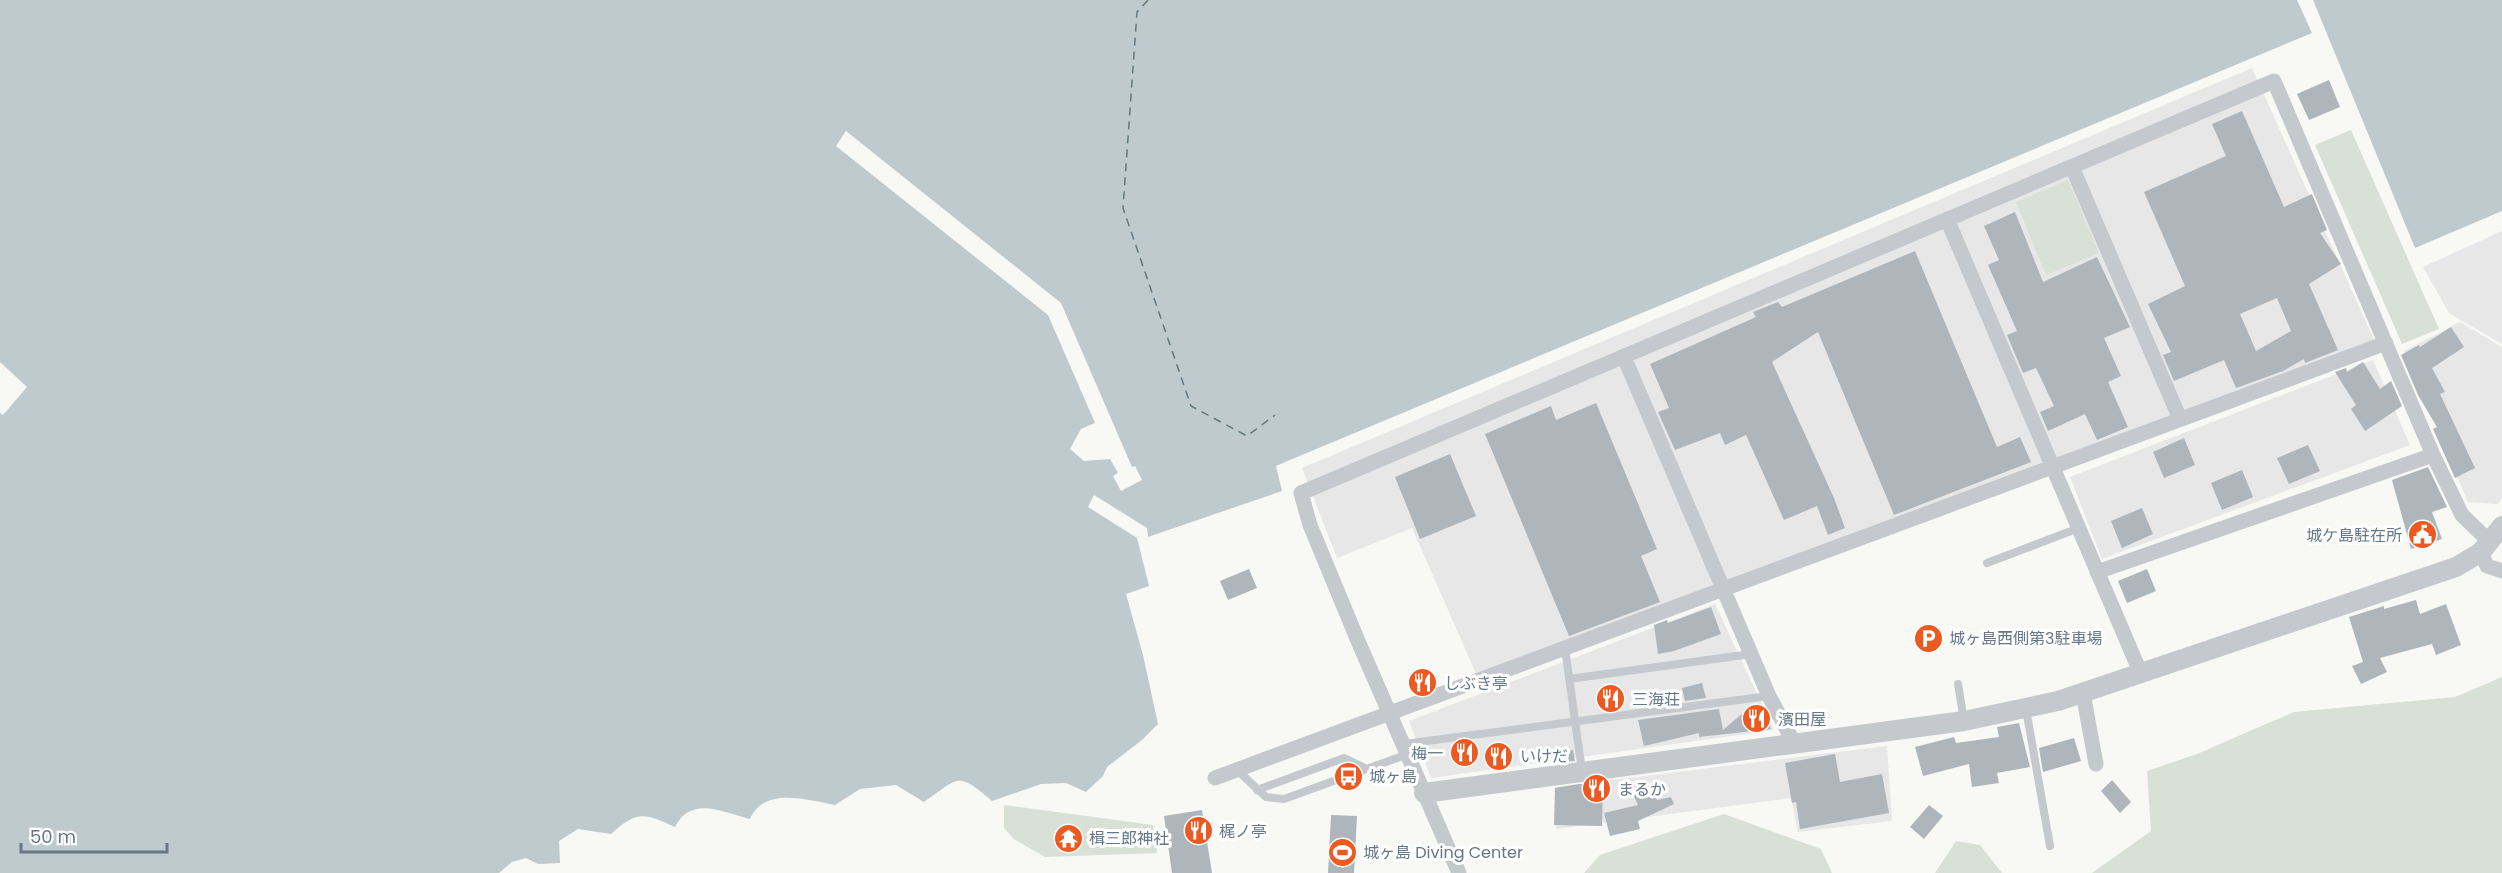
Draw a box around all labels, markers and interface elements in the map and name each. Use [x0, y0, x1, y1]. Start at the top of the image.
public building icon: 城ケ島駐在所 [2407, 519, 2439, 551]
place label: 城ケ島駐在所 [2306, 524, 2402, 547]
parking icon: 城ヶ島西側第3駐車場 [1912, 622, 1944, 654]
place label: 城ヶ島西側第3駐車場 [1949, 627, 2102, 650]
restaurant icon: しぶき亭 [1407, 667, 1439, 699]
place label: しぶき亭 [1444, 672, 1508, 695]
restaurant icon: 三海荘 [1595, 683, 1627, 715]
place label: 三海荘 [1632, 688, 1680, 711]
restaurant icon: 濱田屋 [1741, 703, 1773, 735]
place label: 濱田屋 [1778, 708, 1826, 731]
restaurant icon: 梅一 [1448, 737, 1480, 769]
restaurant icon: いけだ [1483, 740, 1515, 772]
place label: 梅一 [1411, 742, 1443, 765]
place label: いけだ [1520, 745, 1568, 768]
bus stop icon: 城ヶ島 [1332, 760, 1364, 792]
place label: 城ヶ島 [1369, 765, 1417, 788]
restaurant icon: まるか [1581, 773, 1613, 805]
place label: まるか [1618, 778, 1666, 801]
restaurant icon: 梶ノ亭 [1182, 815, 1214, 847]
scale bar [21, 816, 166, 854]
place label: 梶ノ亭 [1219, 820, 1267, 843]
temple icon: 楫三郎神社 [1052, 822, 1084, 854]
text: 50 m [30, 824, 76, 849]
place label: 楫三郎神社 [1089, 827, 1169, 850]
sports icon: 城ヶ島 Diving Center [1326, 836, 1358, 868]
place label: 城ヶ島 Diving Center [1363, 841, 1523, 864]

